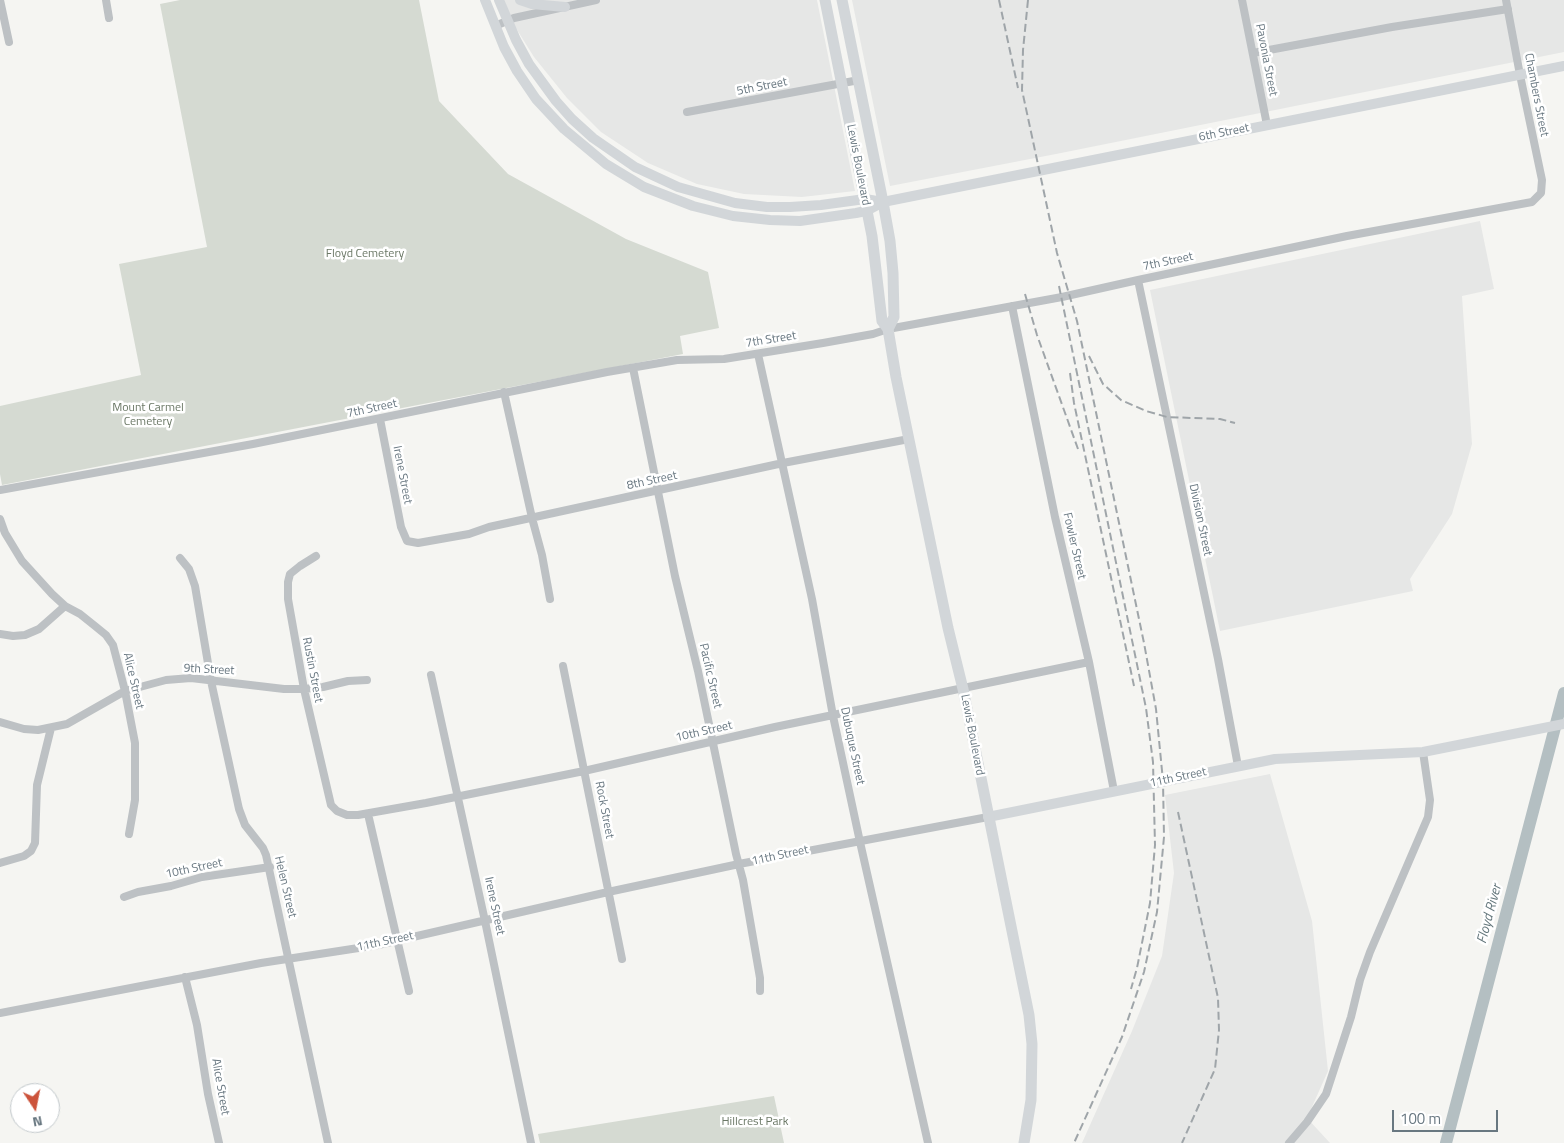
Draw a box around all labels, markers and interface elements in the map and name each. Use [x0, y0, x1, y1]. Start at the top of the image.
street label: Pavonia Street [1252, 22, 1280, 98]
street label: Chambers Street [1521, 52, 1551, 138]
street label: 5th Street [736, 75, 788, 99]
street label: 6th Street [1198, 121, 1250, 145]
street label: Lewis Boulevard [843, 123, 873, 207]
park label: Floyd Cemetery [326, 247, 404, 261]
street label: 7th Street [1142, 250, 1194, 274]
street label: 7th Street [745, 329, 797, 351]
street label: 7th Street [346, 397, 398, 421]
park label: Mount Carmel Cemetery [112, 401, 184, 429]
street label: Irene Street [389, 445, 415, 505]
street label: 8th Street [626, 469, 678, 493]
street label: Division Street [1185, 483, 1215, 557]
street label: Fowler Street [1059, 511, 1089, 581]
street label: Rustin Street [299, 636, 325, 704]
street label: Pacific Street [696, 642, 724, 710]
street label: Alice Street [120, 651, 146, 711]
street label: 9th Street [183, 661, 235, 679]
street label: Lewis Boulevard [957, 693, 987, 777]
street label: Dubuque Street [837, 706, 867, 786]
street label: 10th Street [674, 718, 734, 746]
street label: 11th Street [1148, 765, 1208, 791]
street label: Rock Street [591, 780, 617, 840]
street label: 11th Street [750, 843, 810, 869]
street label: Helen Street [271, 855, 299, 919]
street label: 10th Street [164, 856, 224, 882]
street label: Irene Street [481, 876, 507, 936]
water label: Floyd River [1474, 883, 1506, 945]
street label: 11th Street [355, 929, 415, 955]
street label: Alice Street [208, 1058, 232, 1116]
north arrow [10, 1083, 60, 1133]
scale bar [1394, 1100, 1500, 1132]
text: 100 m [1400, 1107, 1441, 1130]
text: N [31, 1111, 45, 1133]
park label: Hillcrest Park [722, 1115, 788, 1129]

